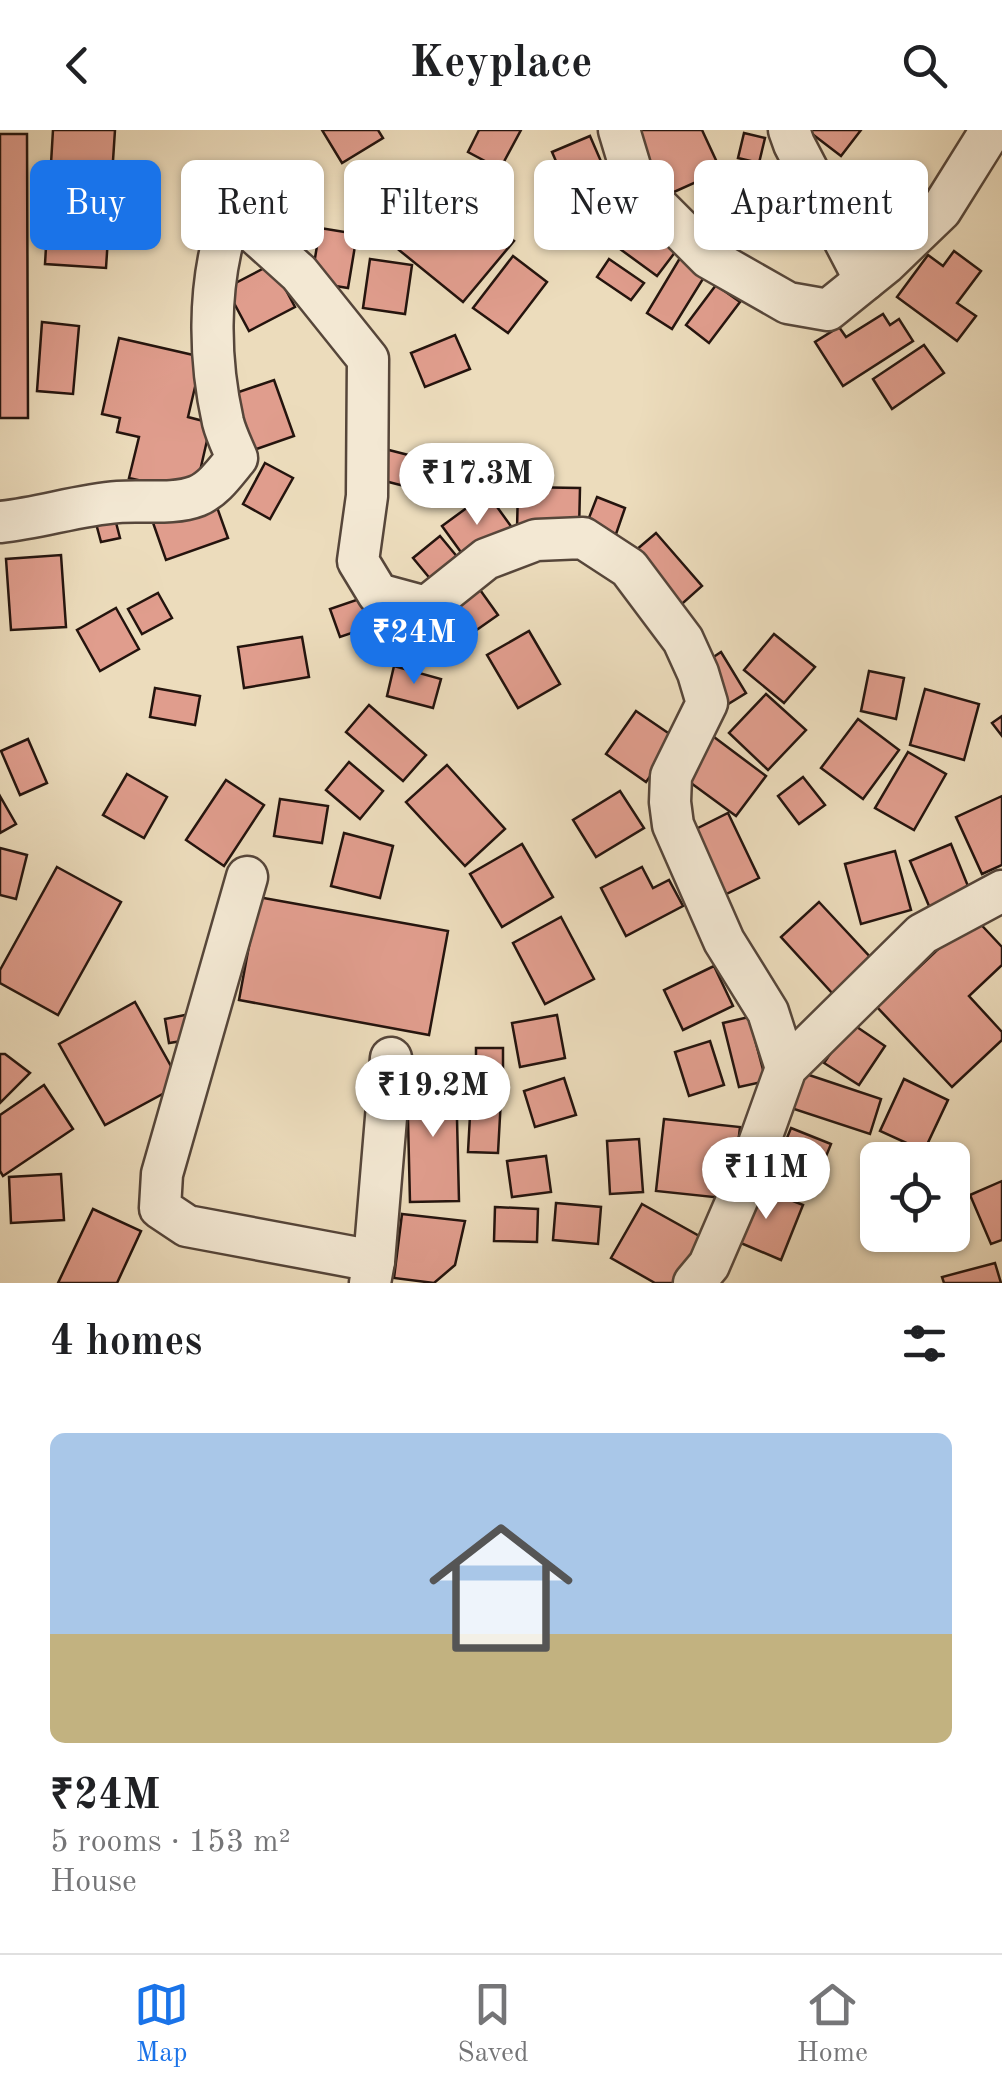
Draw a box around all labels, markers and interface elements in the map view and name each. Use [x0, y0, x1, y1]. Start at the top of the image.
icon: back [50, 38, 105, 93]
icon: search [897, 38, 952, 93]
text: Keyplace [410, 42, 592, 87]
chip: Buy [30, 160, 161, 250]
chip: Rent [181, 160, 324, 250]
chip: Filters [344, 160, 514, 250]
chip: New [534, 160, 674, 250]
chip: Apartment [694, 160, 928, 250]
pin: ₹17.3M [396, 443, 558, 528]
text: ₹17.3M [421, 459, 533, 491]
pin: ₹24M [355, 602, 473, 687]
text: ₹24M [372, 618, 456, 650]
pin: ₹19.2M [352, 1055, 514, 1140]
text: ₹19.2M [377, 1071, 489, 1103]
pin: ₹11M [707, 1137, 825, 1222]
map controls [860, 1142, 970, 1252]
button: locate [860, 1142, 970, 1252]
text: ₹11M [724, 1153, 808, 1185]
icon: filters [897, 1316, 952, 1371]
text: 4 homes [50, 1322, 202, 1364]
icon: home [411, 1498, 591, 1678]
text: ₹24M [50, 1776, 160, 1818]
text: 5 rooms · 153 m² [50, 1827, 291, 1859]
text: House [50, 1867, 137, 1899]
tab: Map [134, 1977, 189, 2072]
tab: Saved [457, 1977, 529, 2072]
tab: Home [797, 1977, 868, 2072]

